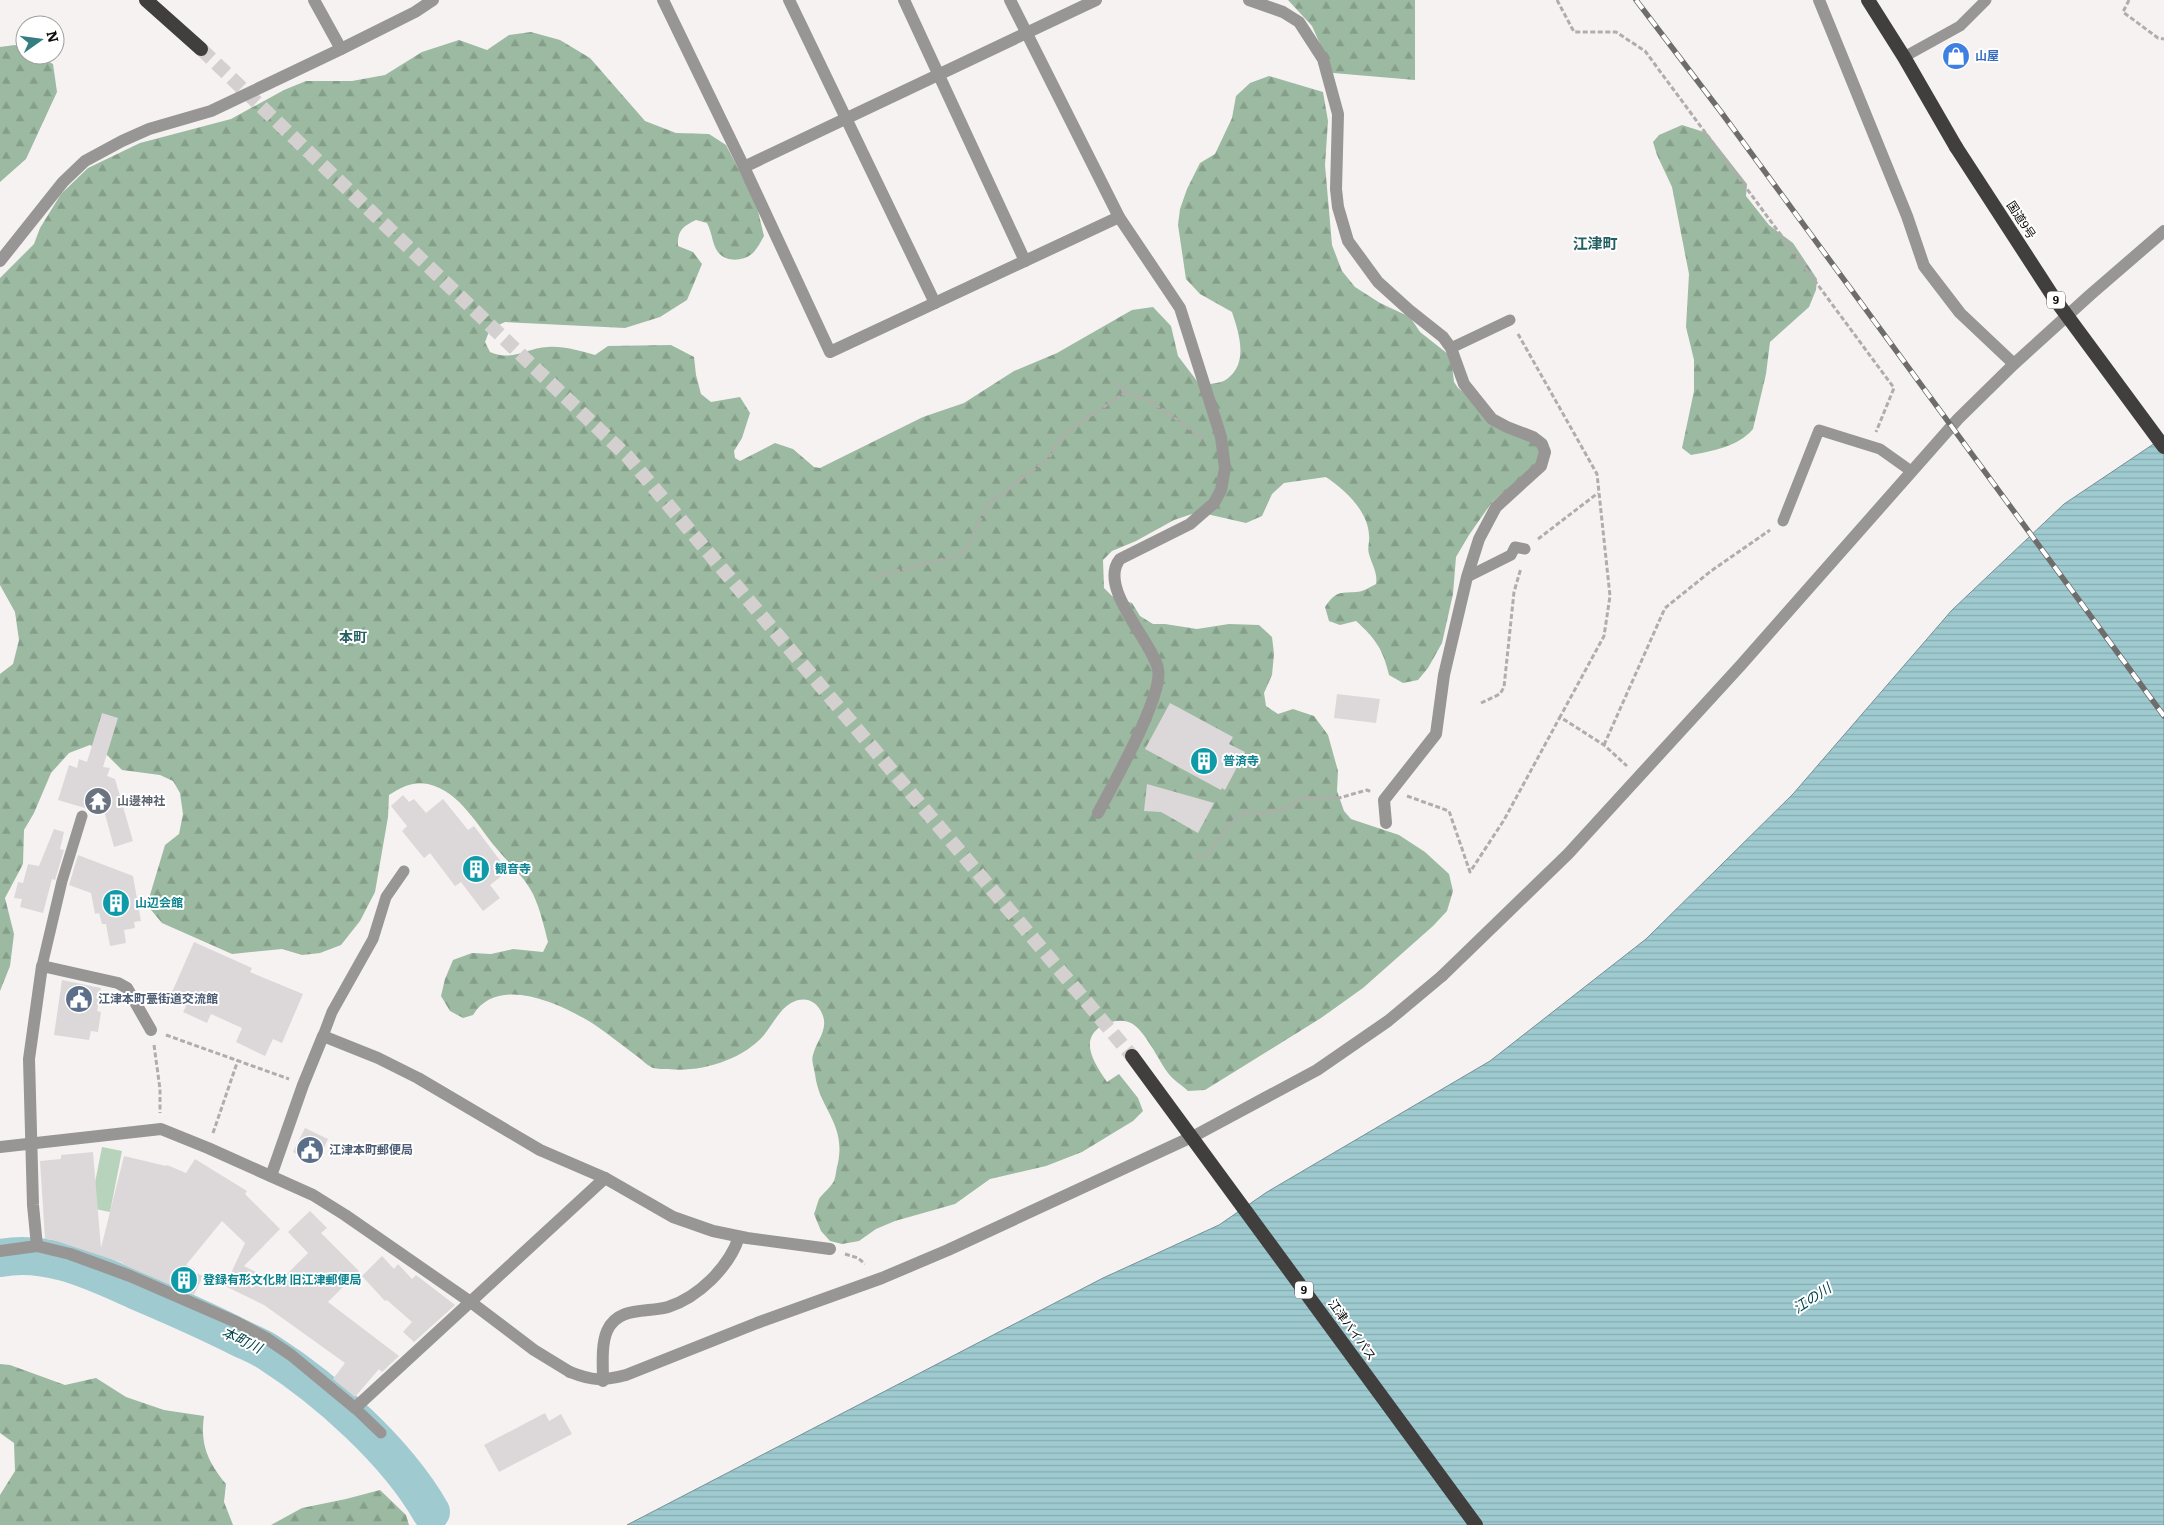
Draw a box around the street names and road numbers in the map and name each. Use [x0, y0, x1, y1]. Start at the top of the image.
street label: 国道9号 [2003, 197, 2041, 242]
road number: 9 [2047, 292, 2065, 308]
road number: 9 [1295, 1282, 1313, 1298]
street label: 江津バイパス [1324, 1295, 1381, 1364]

